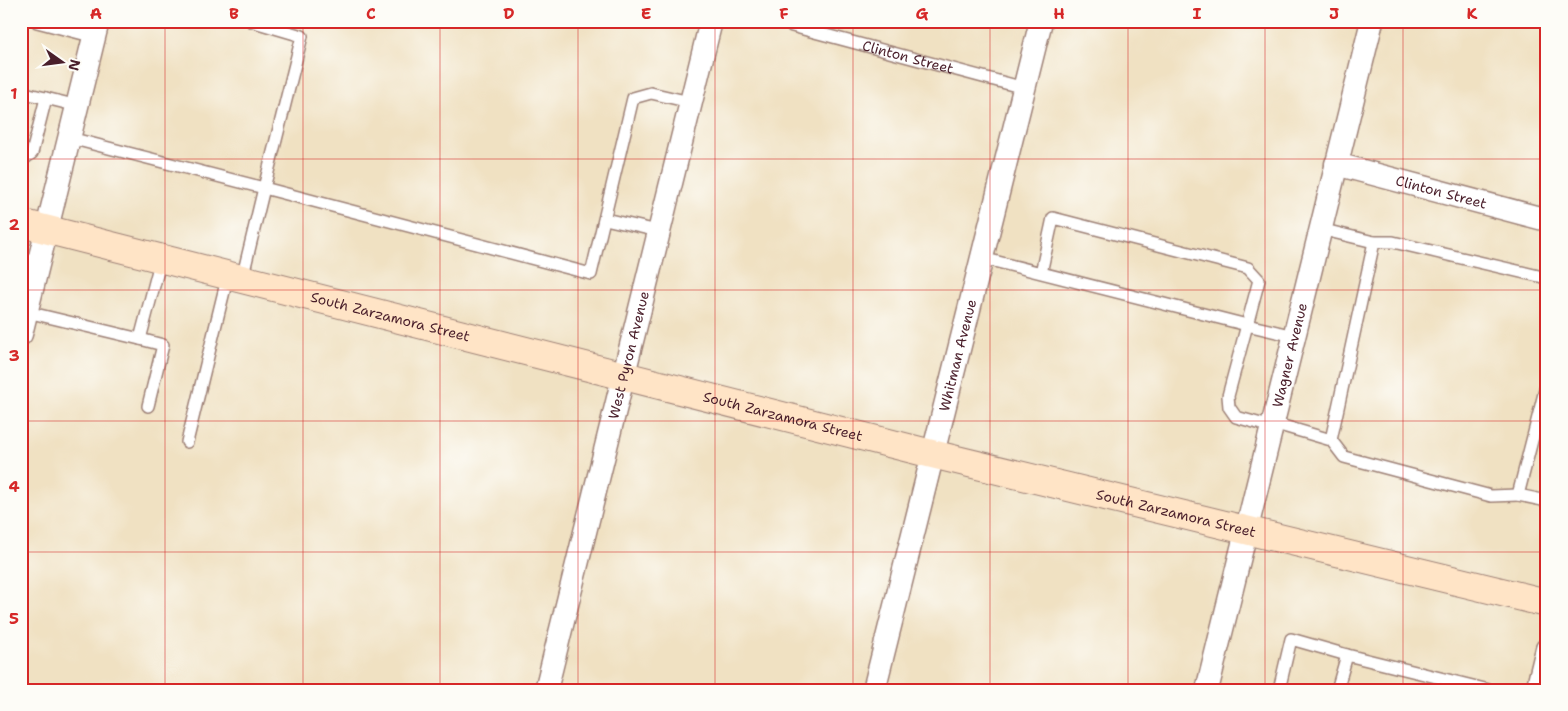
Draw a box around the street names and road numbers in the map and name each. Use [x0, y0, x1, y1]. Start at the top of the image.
street label: Clinton Street [860, 36, 955, 78]
street label: Clinton Street [1394, 171, 1489, 213]
street label: South Zarzamora Street [309, 288, 472, 346]
street label: West Pyron Avenue [604, 289, 653, 421]
street label: Whitman Avenue [935, 297, 980, 413]
street label: Wagner Avenue [1268, 301, 1311, 409]
street label: South Zarzamora Street [701, 387, 865, 445]
street label: South Zarzamora Street [1094, 485, 1258, 541]

